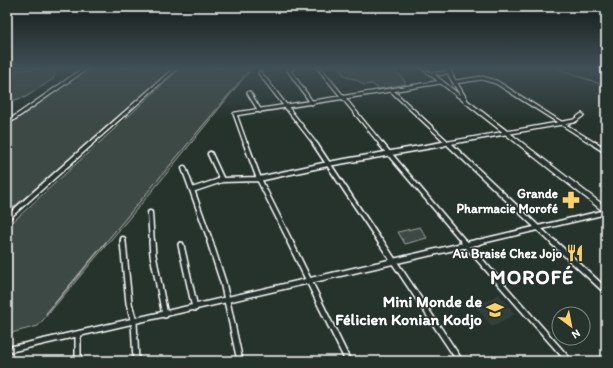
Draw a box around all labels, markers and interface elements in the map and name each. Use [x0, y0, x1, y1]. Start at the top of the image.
place label: Grande Pharmacie Morofé [457, 186, 558, 216]
pharmacy icon: Grande Pharmacie Morofé [561, 190, 581, 210]
restaurant icon: Au Braisé Chez Jojo [565, 243, 585, 263]
place label: Au Braisé Chez Jojo [452, 246, 562, 262]
district label: MOROFÉ [490, 265, 574, 289]
place label: Mini Monde de Félicien Konian Kodjo [335, 292, 482, 330]
school or university icon: Mini Monde de Félicien Konian Kodjo [485, 300, 505, 320]
north arrow [551, 306, 591, 346]
text: N [569, 327, 583, 342]

